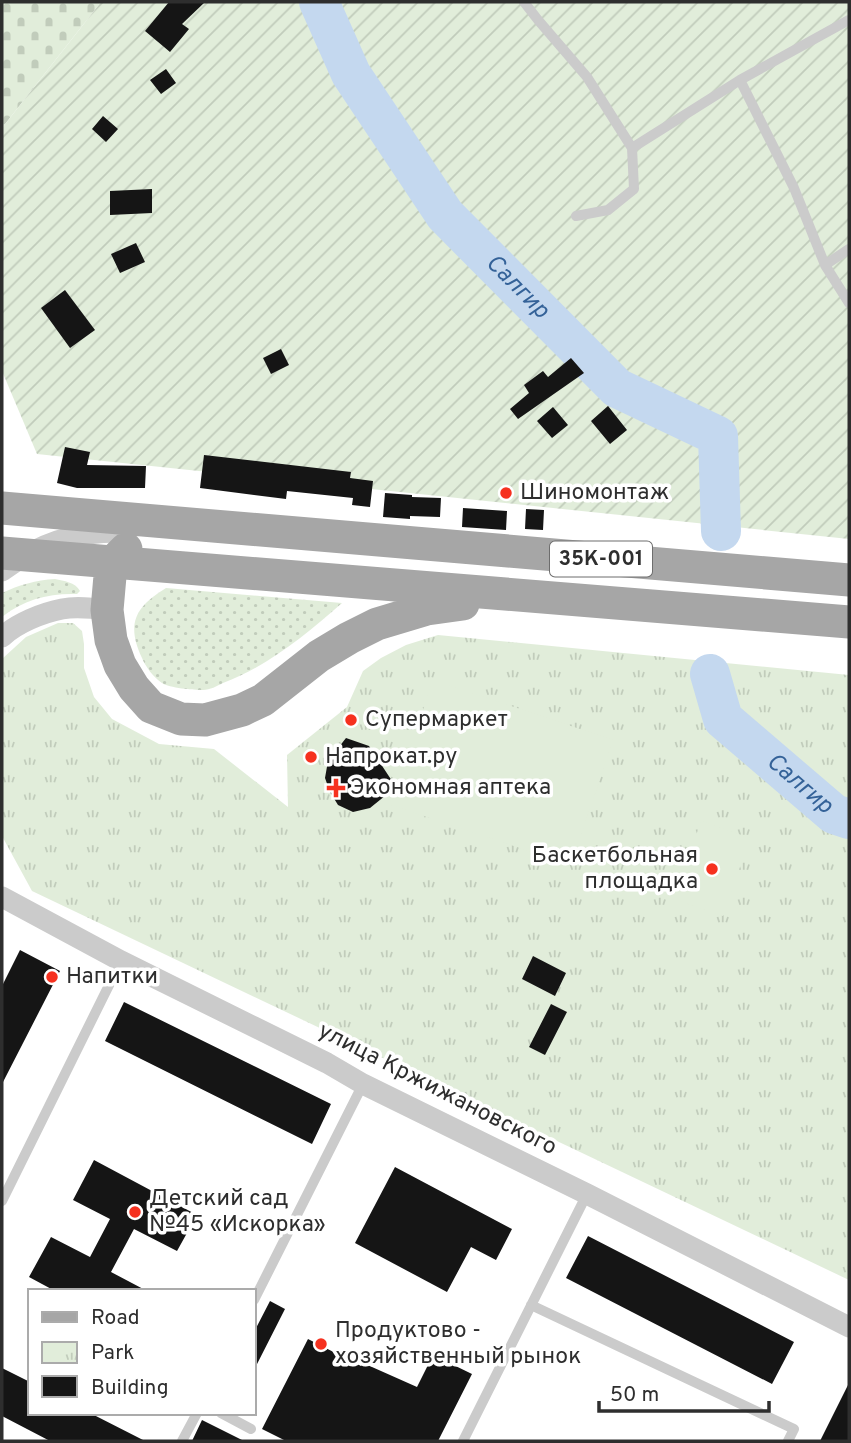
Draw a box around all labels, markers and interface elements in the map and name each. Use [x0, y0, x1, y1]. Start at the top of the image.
water label: Салгир [478, 249, 556, 326]
place label: Шиномонтаж [520, 479, 669, 508]
marker: Шиномонтаж [498, 485, 514, 501]
road number: 35К-001 [550, 542, 652, 576]
place label: Супермаркет [365, 706, 508, 735]
marker: Супермаркет [343, 712, 359, 728]
place label: Напрокат.ру [325, 743, 457, 772]
water label: Салгир [759, 747, 839, 822]
marker: Напрокат.ру [303, 749, 319, 765]
place label: Экономная аптека [350, 774, 551, 803]
marker: Экономная аптека [328, 780, 344, 796]
place label: Баскетбольная площадка [532, 842, 698, 897]
marker: Баскетбольная площадка [704, 861, 720, 877]
place label: Напитки [66, 963, 158, 992]
marker: Напитки [44, 969, 60, 985]
street label: улица Кржижановского [313, 1017, 561, 1163]
place label: Детский сад №45 «Искорка» [149, 1185, 326, 1240]
marker: Детский сад №45 «Искорка» [127, 1204, 143, 1220]
legend [28, 1289, 256, 1415]
text: Road [91, 1305, 140, 1332]
place label: Продуктово - хозяйственный рынок [335, 1317, 581, 1372]
marker: Продуктово - хозяйственный рынок [313, 1336, 329, 1352]
text: Park [91, 1340, 134, 1367]
scale bar [599, 1370, 769, 1414]
text: Building [91, 1375, 169, 1402]
text: 50 m [610, 1382, 659, 1409]

